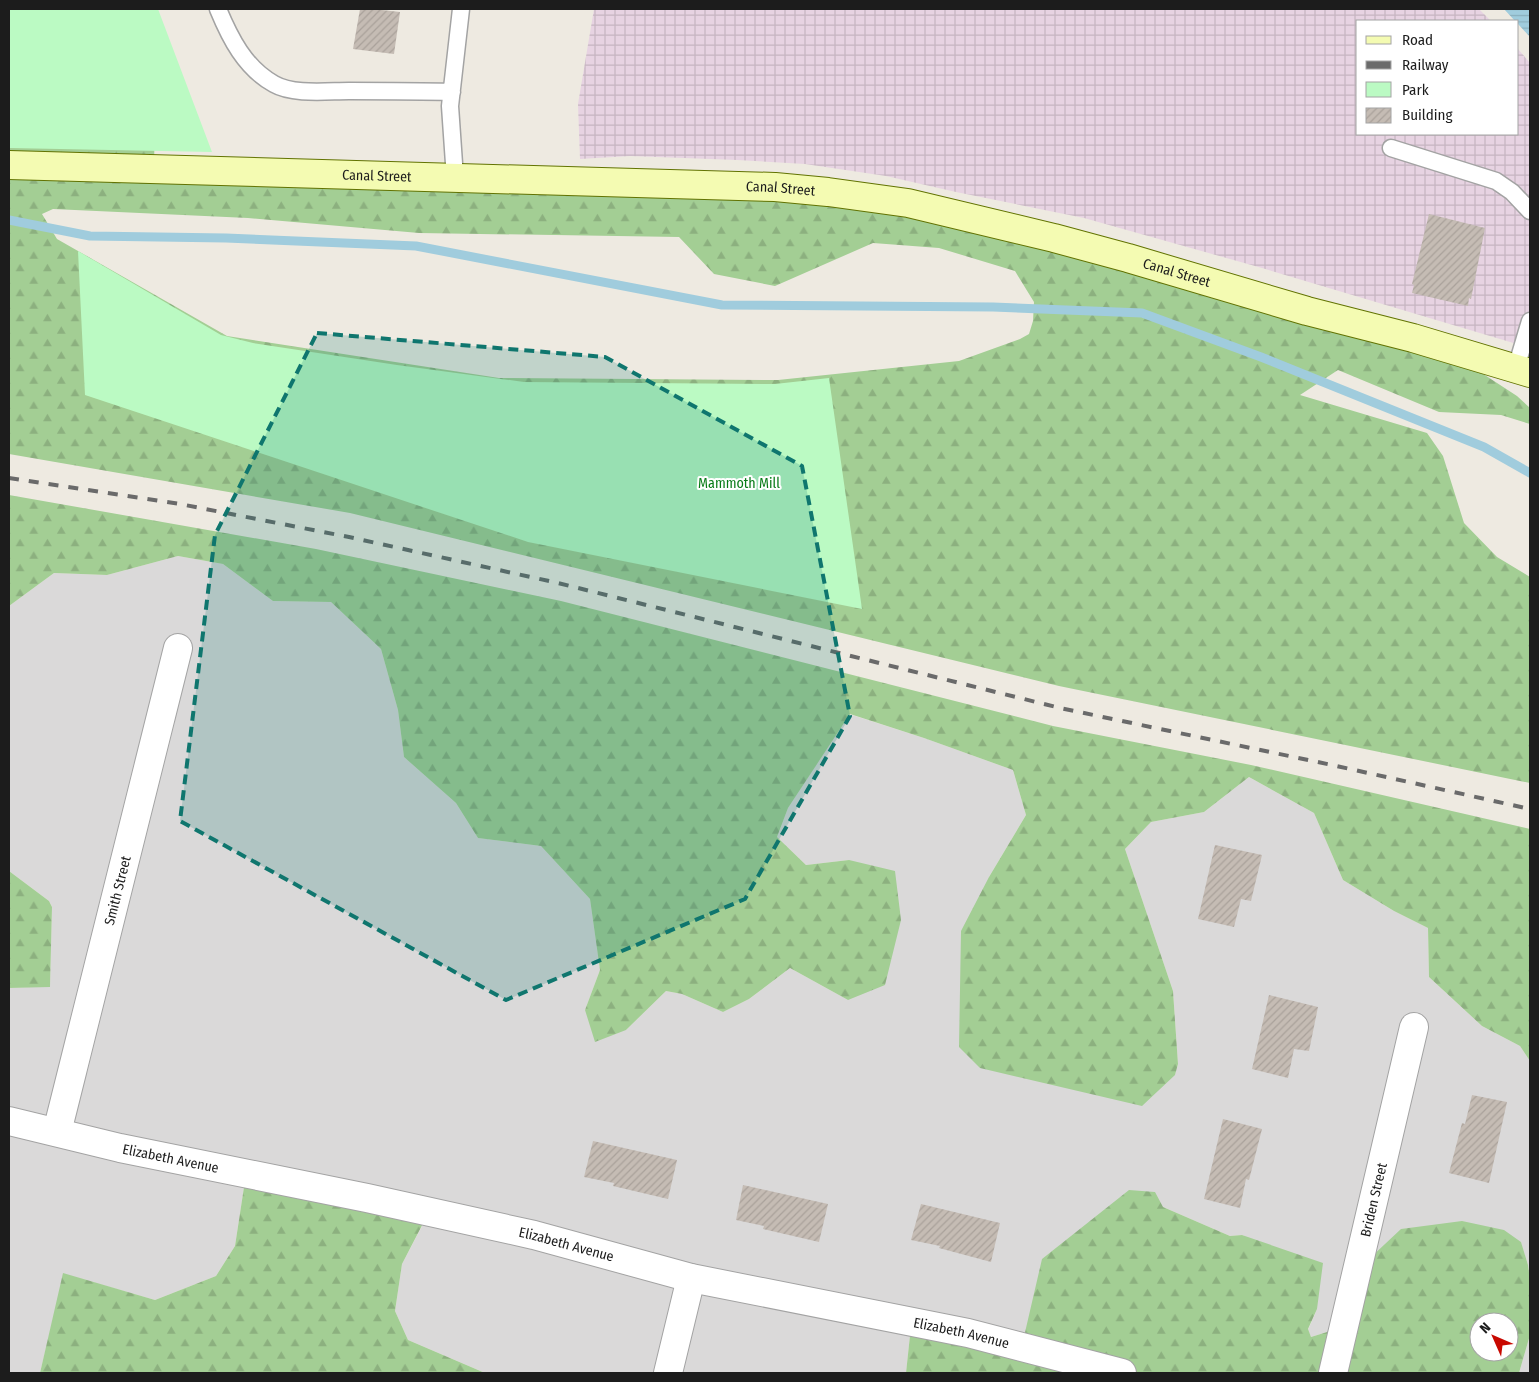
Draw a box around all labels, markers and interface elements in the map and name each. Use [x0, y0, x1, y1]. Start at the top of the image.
legend [1356, 20, 1519, 135]
text: Road [1402, 31, 1433, 49]
text: Railway [1402, 56, 1449, 74]
text: Park [1402, 81, 1429, 99]
text: Building [1402, 106, 1453, 124]
street label: Canal Street [342, 166, 412, 185]
street label: Canal Street [746, 178, 816, 199]
street label: Canal Street [1141, 254, 1213, 291]
park label: Mammoth Mill [698, 475, 780, 492]
street label: Smith Street [101, 854, 134, 927]
street label: Elizabeth Avenue [121, 1140, 220, 1176]
street label: Briden Street [1357, 1160, 1391, 1238]
street label: Elizabeth Avenue [517, 1223, 616, 1265]
north arrow [1469, 1312, 1519, 1362]
street label: Elizabeth Avenue [912, 1314, 1011, 1352]
text: N [1476, 1319, 1494, 1337]

